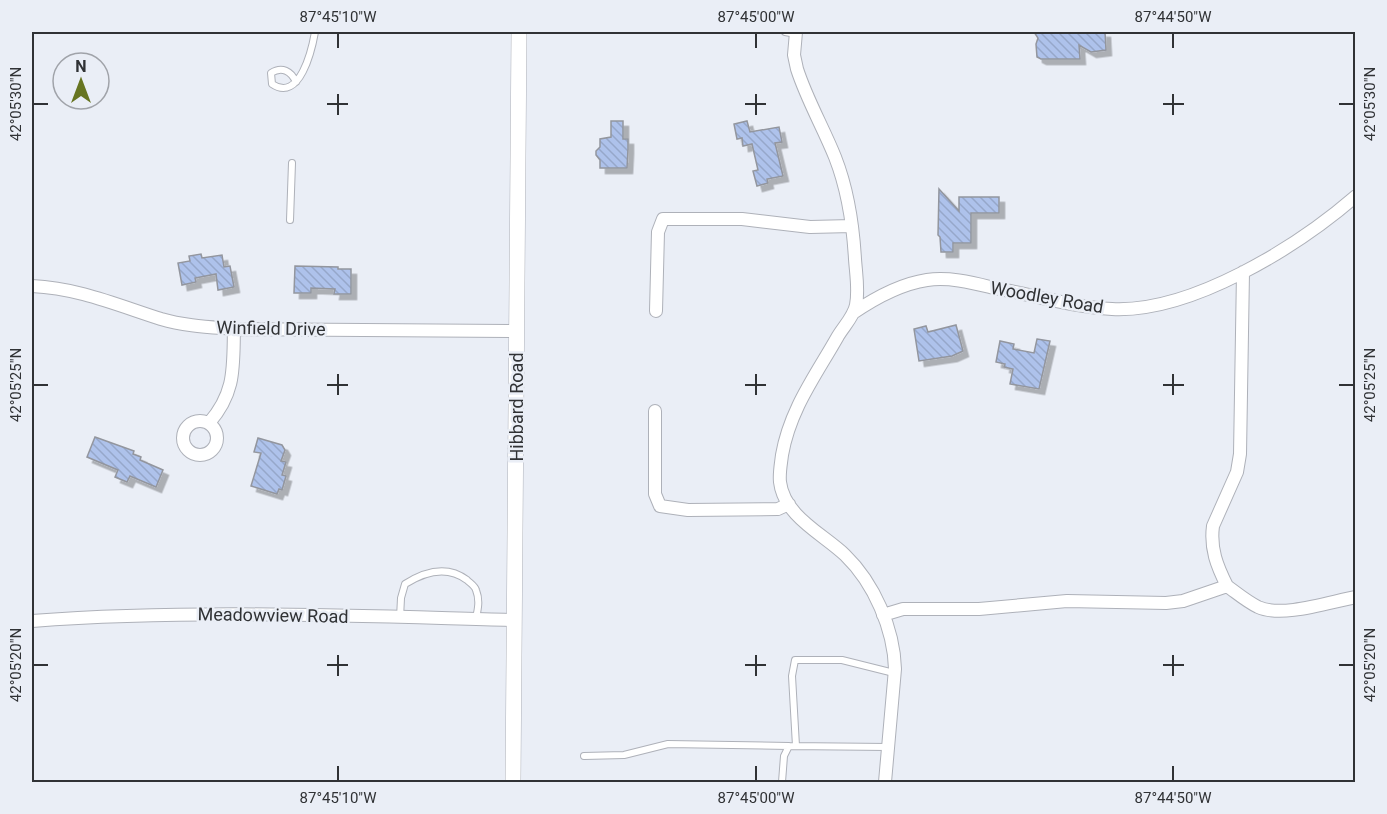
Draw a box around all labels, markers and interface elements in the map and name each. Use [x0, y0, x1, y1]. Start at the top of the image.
text: 87°45'10"W [300, 8, 376, 26]
text: 87°45'00"W [718, 8, 794, 26]
text: 87°44'50"W [1135, 8, 1211, 26]
north arrow [51, 51, 111, 111]
text: N [75, 57, 87, 76]
text: 42°05'30"N [7, 67, 25, 141]
text: 42°05'30"N [1361, 67, 1379, 141]
street label: Woodley Road [989, 277, 1105, 317]
street label: Winfield Drive [216, 317, 326, 339]
text: 42°05'25"N [7, 348, 25, 422]
text: 42°05'25"N [1361, 348, 1379, 422]
street label: Hibbard Road [506, 352, 527, 462]
street label: Meadowview Road [197, 603, 349, 627]
text: 42°05'20"N [7, 628, 25, 702]
text: 42°05'20"N [1361, 628, 1379, 702]
text: 87°45'10"W [300, 789, 376, 807]
text: 87°45'00"W [718, 789, 794, 807]
text: 87°44'50"W [1135, 789, 1211, 807]

